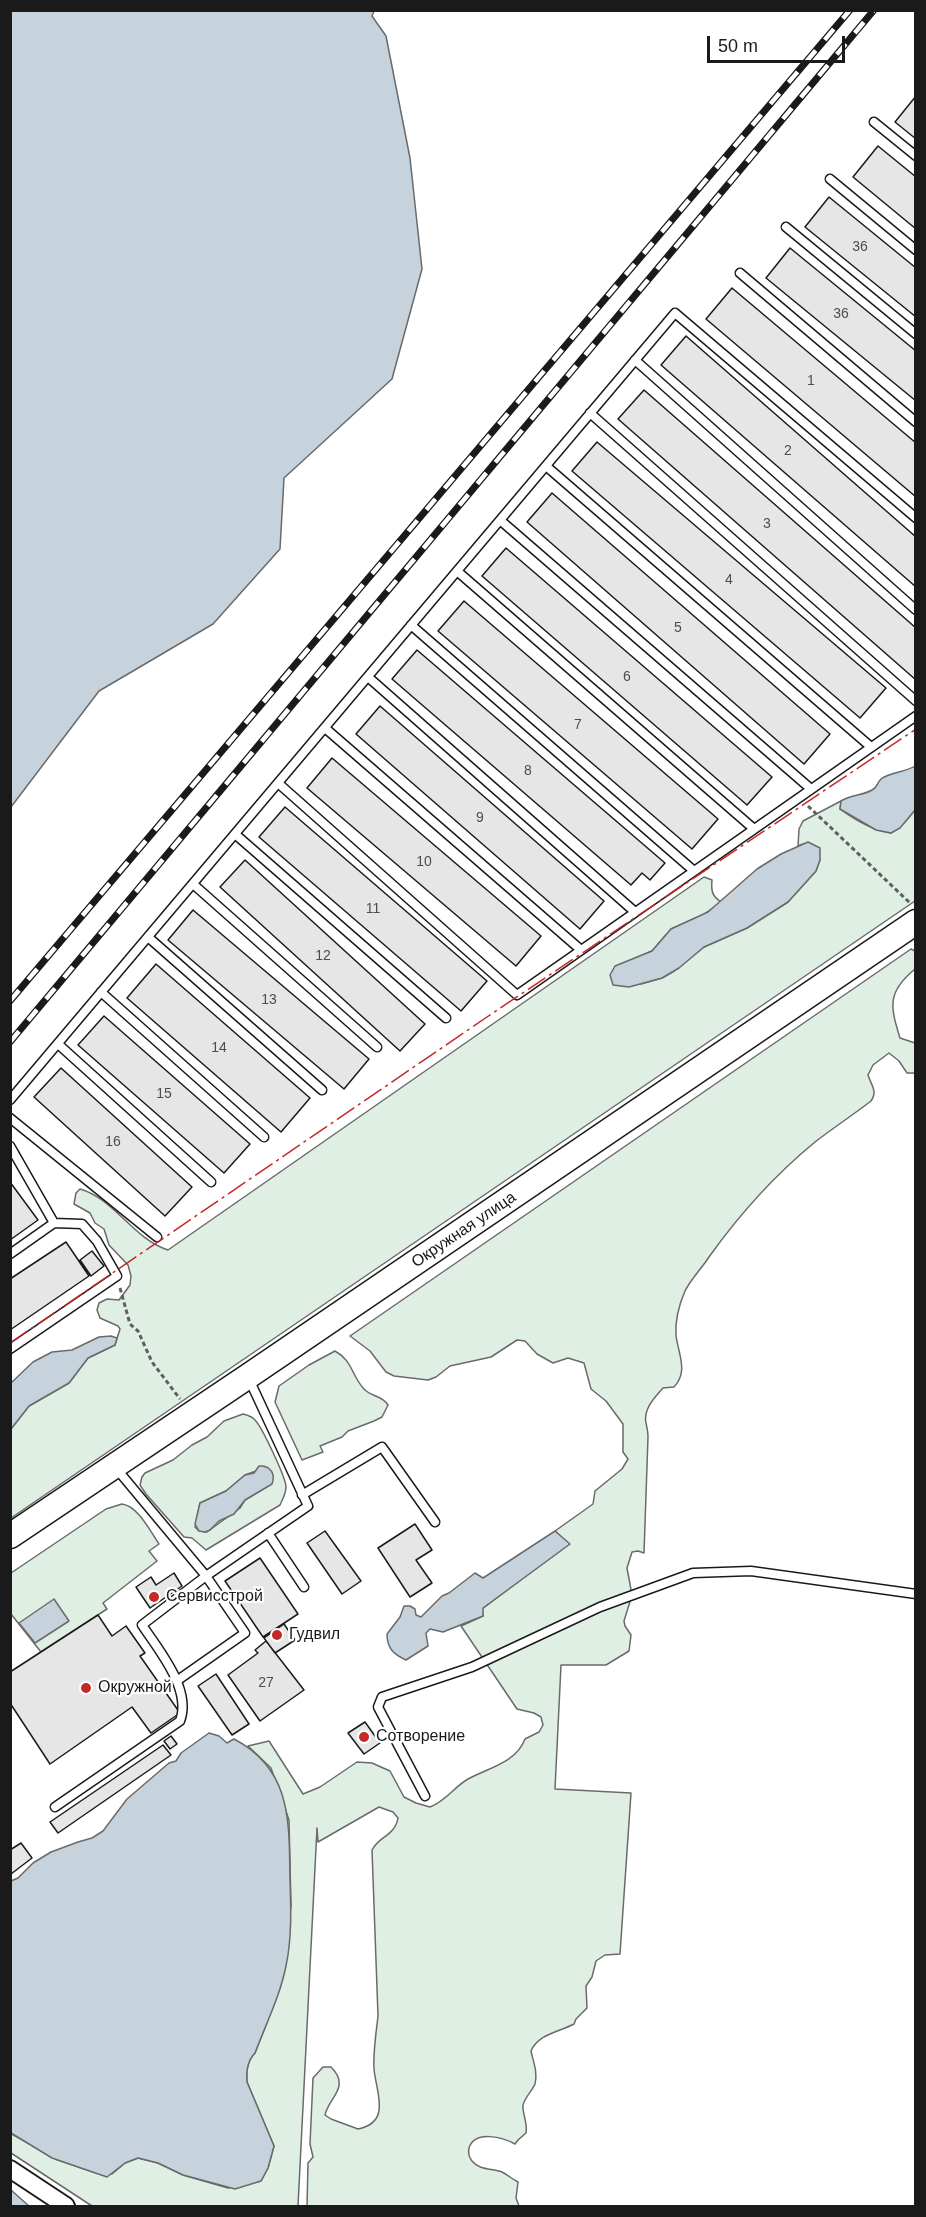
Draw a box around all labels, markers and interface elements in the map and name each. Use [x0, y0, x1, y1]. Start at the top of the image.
scale bar [710, 24, 848, 62]
text: 50 m [718, 36, 758, 56]
house number: 36 [852, 239, 868, 255]
house number: 36 [833, 306, 849, 322]
house number: 1 [807, 373, 815, 389]
house number: 2 [784, 443, 792, 459]
house number: 3 [763, 516, 771, 532]
house number: 4 [725, 572, 733, 588]
house number: 5 [674, 620, 682, 636]
house number: 6 [623, 669, 631, 685]
house number: 7 [574, 717, 582, 733]
house number: 8 [524, 763, 532, 779]
house number: 9 [476, 810, 484, 826]
house number: 10 [416, 854, 432, 870]
house number: 11 [366, 901, 380, 917]
house number: 12 [315, 948, 331, 964]
house number: 13 [261, 992, 277, 1008]
house number: 14 [211, 1040, 227, 1056]
house number: 15 [156, 1086, 172, 1102]
house number: 16 [105, 1134, 121, 1150]
street label: Окружная улица [408, 1188, 520, 1272]
place label: Сервисстрой [166, 1587, 263, 1607]
marker: Сервисстрой [147, 1590, 161, 1604]
place label: Гудвил [289, 1625, 340, 1645]
marker: Гудвил [270, 1628, 284, 1642]
house number: 27 [258, 1675, 274, 1691]
place label: Окружной [98, 1678, 172, 1698]
marker: Окружной [79, 1681, 93, 1695]
place label: Сотворение [376, 1727, 465, 1747]
marker: Сотворение [357, 1730, 371, 1744]

